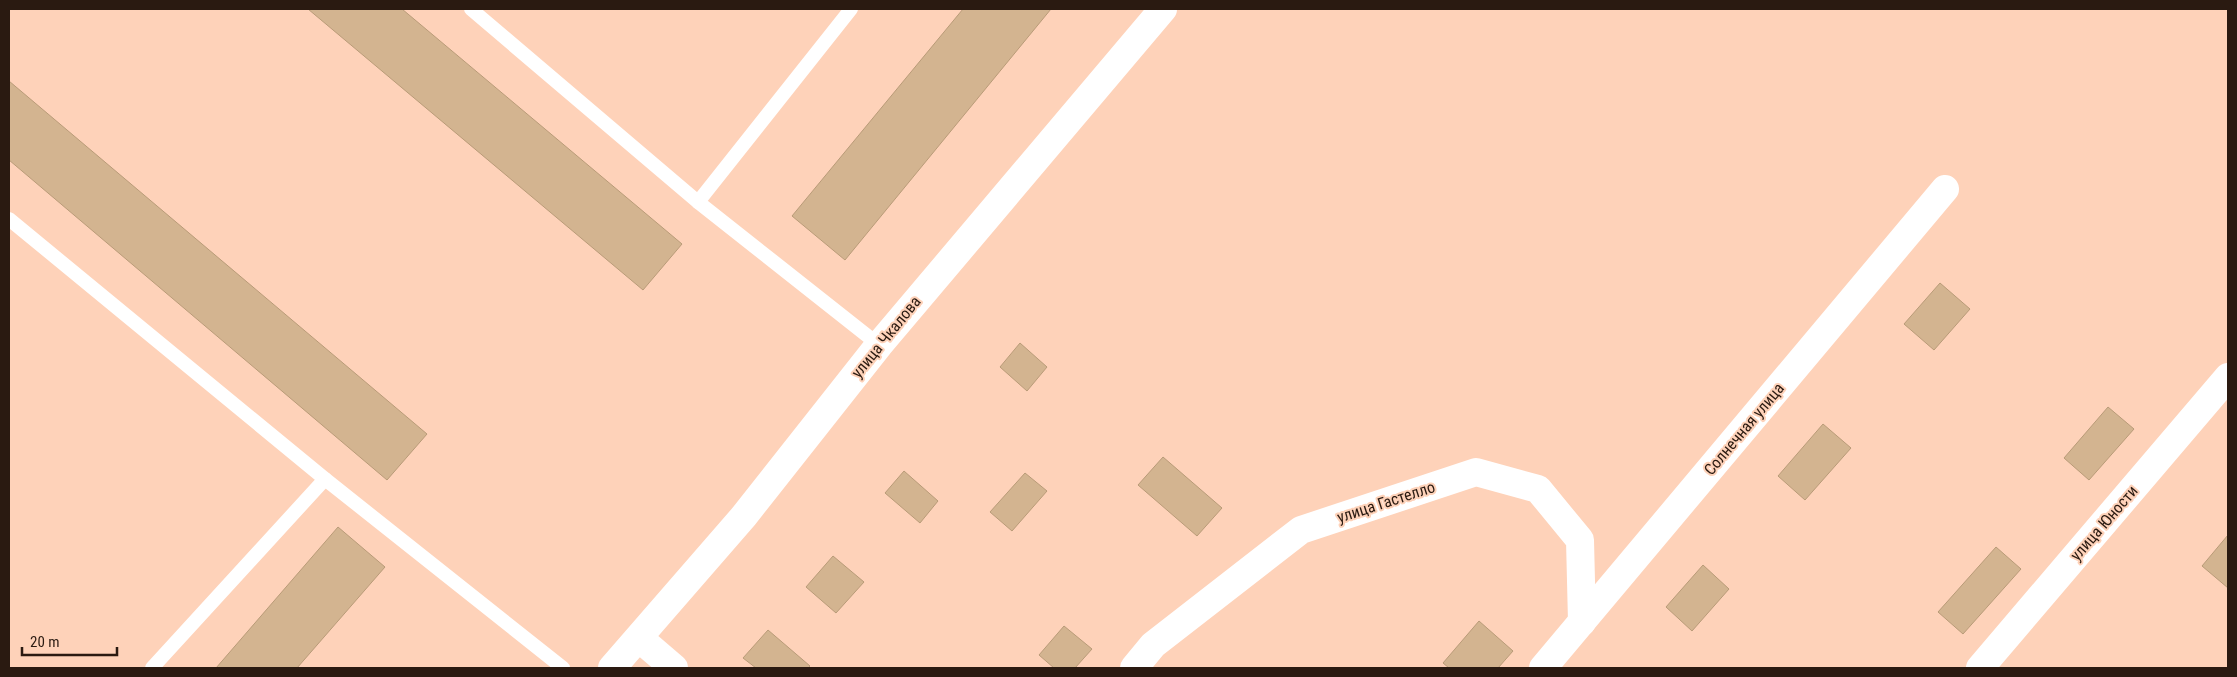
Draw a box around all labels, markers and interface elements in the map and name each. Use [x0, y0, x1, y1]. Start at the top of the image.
street label: улица Чкалова [847, 292, 925, 382]
street label: Солнечная улица [1700, 379, 1788, 479]
street label: улица Гастелло [1335, 477, 1437, 527]
street label: улица Юности [2066, 482, 2142, 564]
scale bar [22, 624, 118, 656]
text: 20 m [30, 633, 60, 651]

